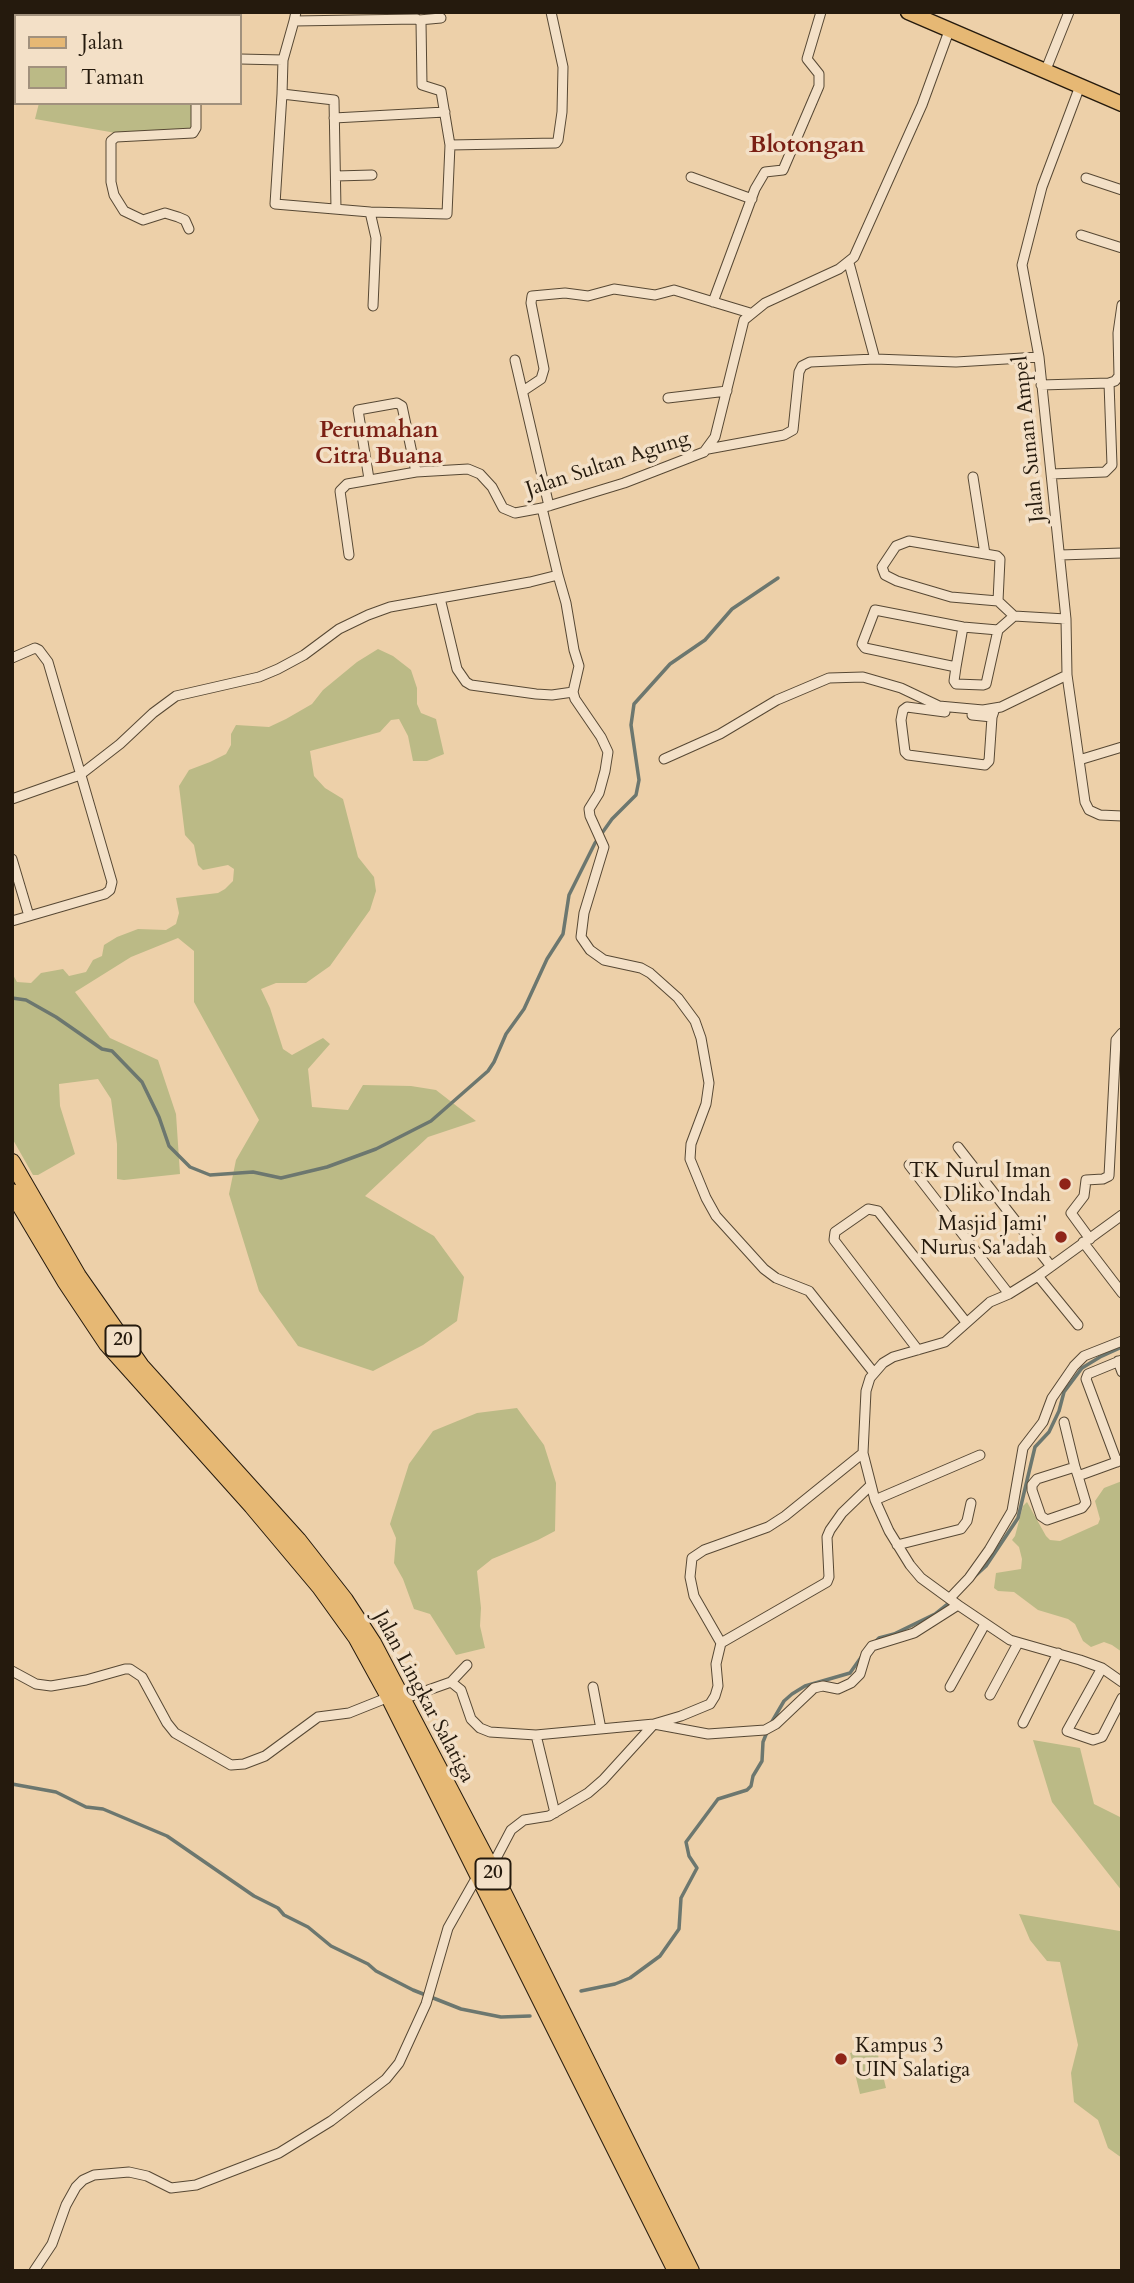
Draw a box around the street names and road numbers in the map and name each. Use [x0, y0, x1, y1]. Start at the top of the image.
street label: Jalan Sunan Ampel [1009, 354, 1051, 524]
street label: Jalan Sultan Agung [523, 427, 693, 503]
road number: 20 [106, 1326, 140, 1357]
street label: Jalan Lingkar Salatiga [367, 1607, 479, 1787]
road number: 20 [476, 1858, 510, 1890]

